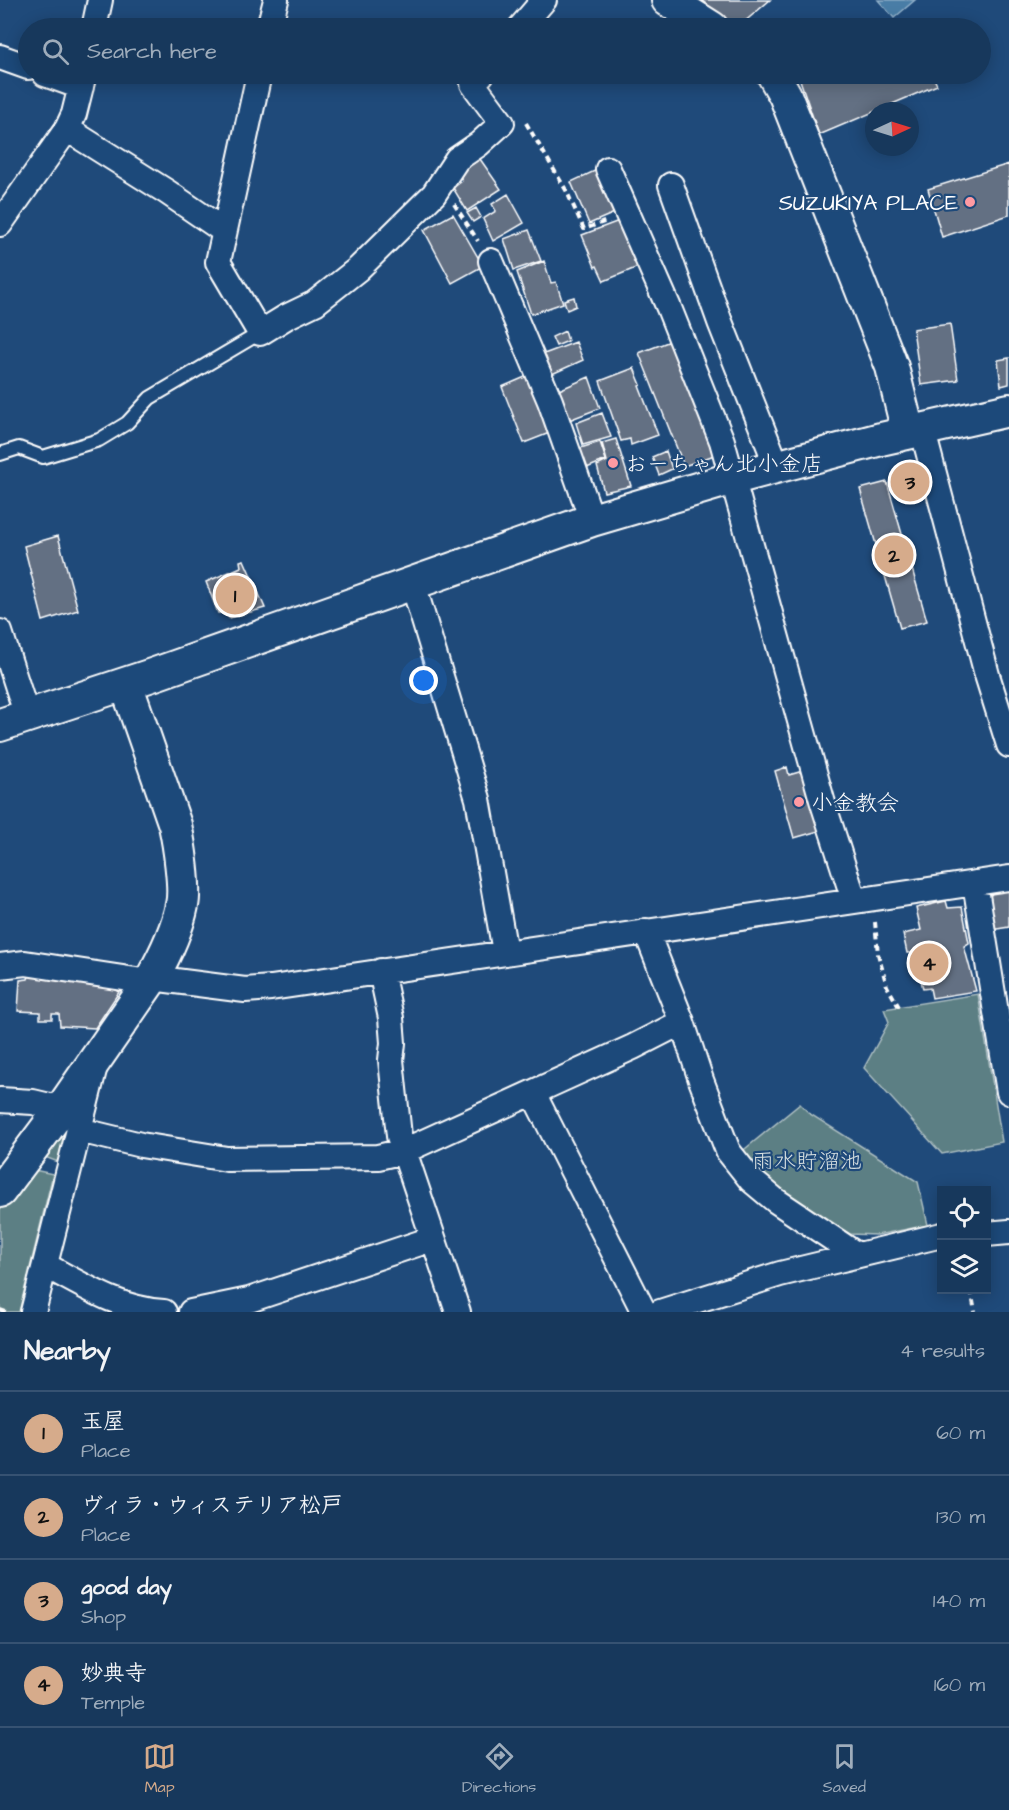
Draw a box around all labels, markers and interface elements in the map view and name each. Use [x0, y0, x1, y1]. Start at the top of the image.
search box [18, 18, 991, 84]
icon: search [39, 35, 72, 68]
text: Search here [87, 36, 217, 67]
north arrow [865, 102, 919, 156]
place label: SUZUKIYA PLACE [779, 188, 958, 219]
marker: SUZUKIYA PLACE [963, 195, 977, 209]
place label: おーちゃん北小金店 [625, 449, 823, 480]
marker: おーちゃん北小金店 [606, 456, 620, 470]
pin: 3 [890, 460, 930, 504]
pin: 2 [874, 532, 914, 578]
pin: 1 [216, 572, 254, 618]
your location [409, 666, 438, 695]
place label: 小金教会 [811, 788, 899, 819]
marker: 小金教会 [792, 795, 806, 809]
pin: 4 [910, 940, 948, 986]
park label: 雨水貯溜池 [752, 1146, 862, 1177]
map controls [937, 1186, 991, 1294]
button: locate [937, 1186, 991, 1240]
button: layers [937, 1240, 991, 1294]
text: Nearby [24, 1333, 111, 1369]
text: 4 results [900, 1337, 985, 1365]
text: 玉屋 [81, 1406, 125, 1437]
text: 1 [42, 1419, 45, 1447]
text: 60 m [936, 1419, 985, 1447]
text: Place [81, 1437, 131, 1465]
text: ヴィラ・ウィステリア松戸 [81, 1490, 343, 1521]
text: 2 [38, 1503, 49, 1531]
text: 130 m [936, 1503, 985, 1531]
text: Place [81, 1521, 131, 1549]
text: good day [81, 1572, 172, 1603]
text: 3 [38, 1587, 49, 1615]
text: 140 m [933, 1587, 985, 1615]
text: Shop [81, 1603, 126, 1631]
text: 妙典寺 [81, 1658, 147, 1689]
text: 4 [37, 1671, 50, 1699]
text: 160 m [934, 1671, 985, 1699]
text: Temple [81, 1689, 145, 1717]
tab: Map [143, 1740, 176, 1798]
tab: Directions [462, 1740, 536, 1798]
tab: Saved [822, 1740, 866, 1798]

